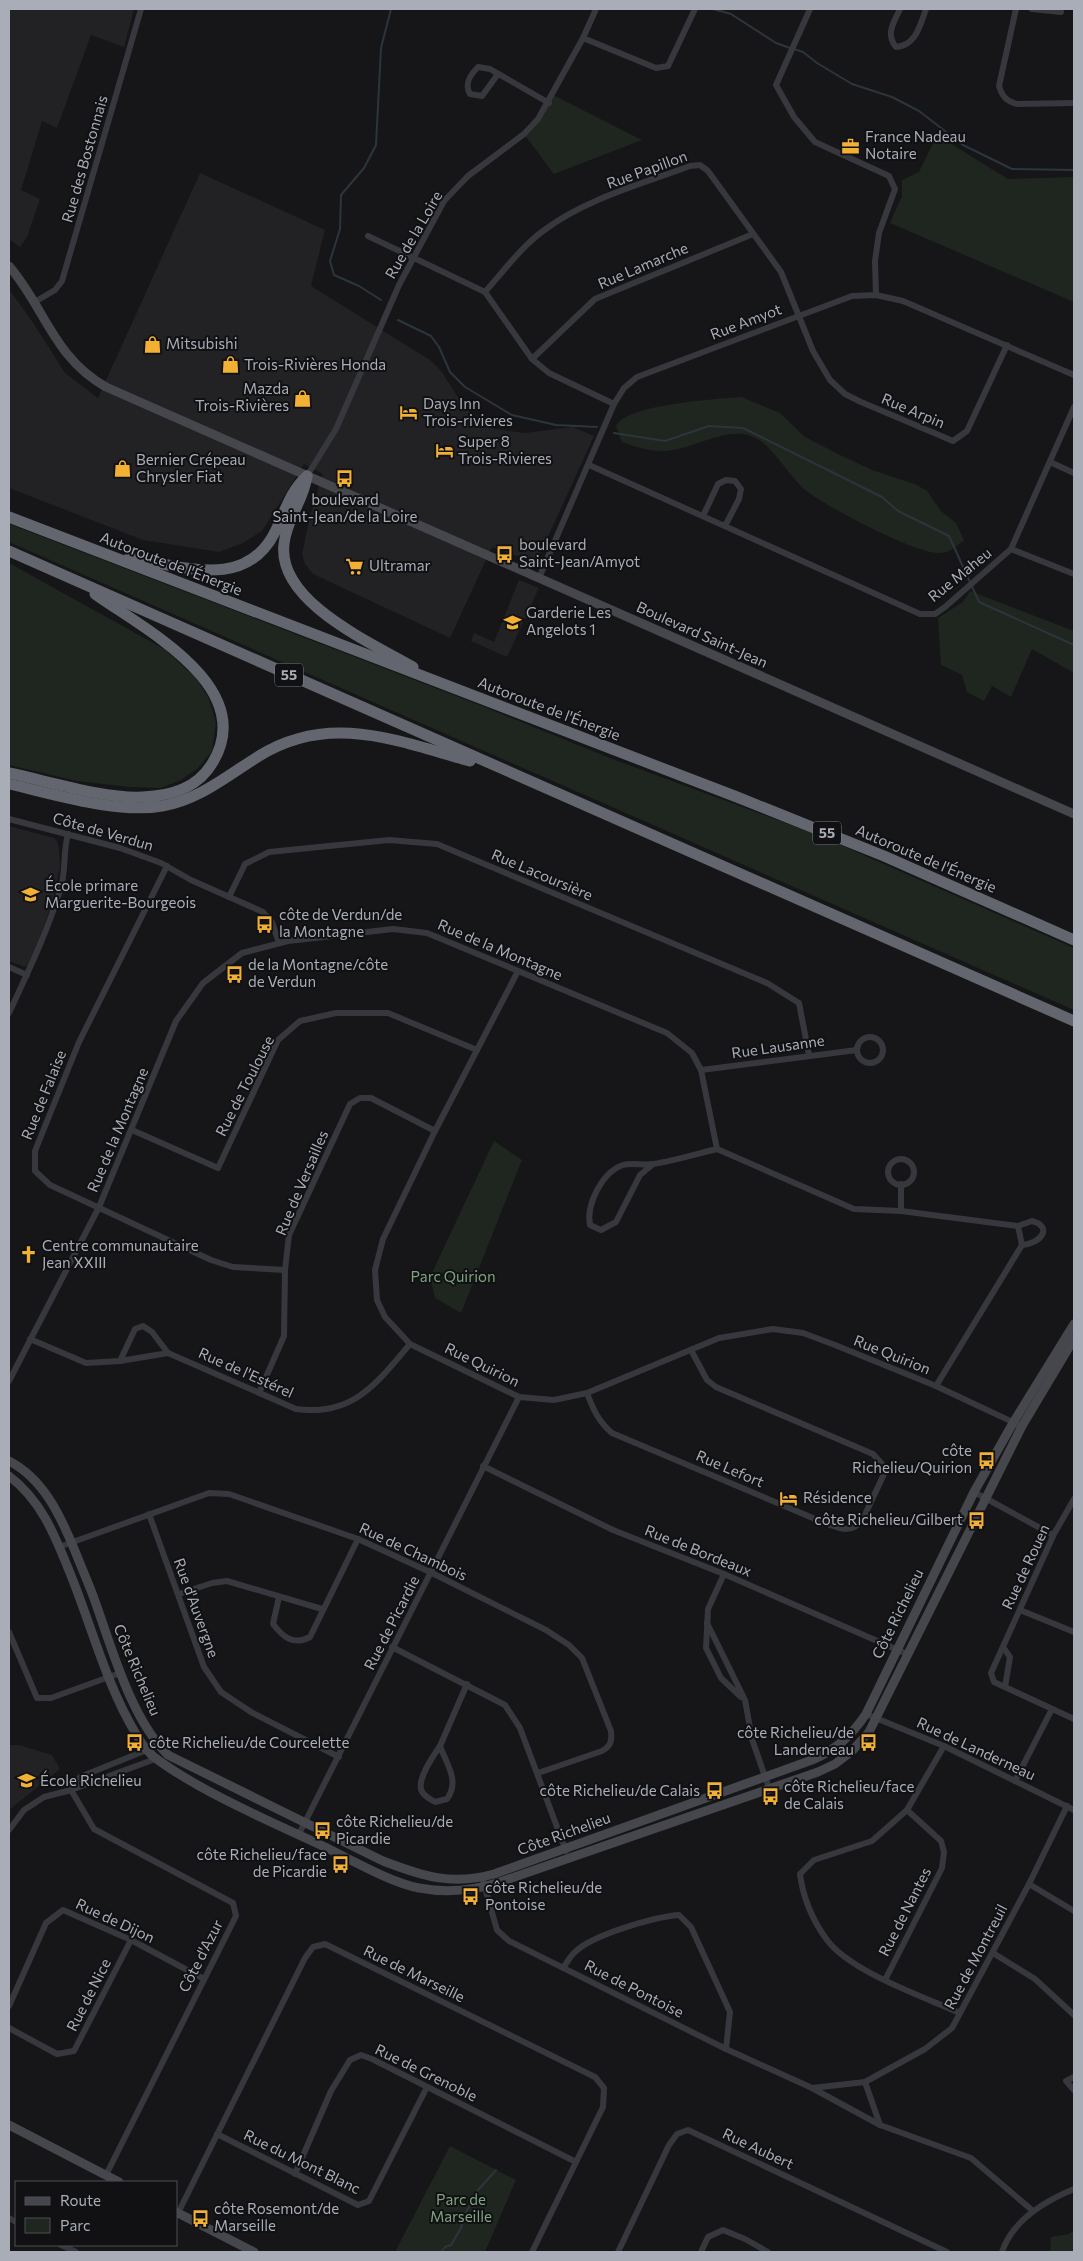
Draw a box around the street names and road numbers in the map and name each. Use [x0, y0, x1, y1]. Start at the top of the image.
street label: Rue des Bostonnais [57, 93, 111, 224]
street label: Rue Papillon [604, 146, 689, 192]
street label: Rue de la Loire [381, 187, 446, 282]
street label: Rue Lamarche [595, 238, 690, 292]
street label: Rue Amyot [707, 299, 784, 343]
street label: Rue Arpin [879, 389, 948, 431]
street label: Autoroute de l'Énergie [98, 527, 246, 599]
street label: Rue Maheu [924, 543, 995, 605]
street label: Boulevard Saint-Jean [634, 597, 771, 671]
road number: 55 [275, 664, 303, 686]
street label: Autoroute de l'Énergie [476, 672, 624, 744]
street label: Côte de Verdun [51, 808, 156, 854]
street label: Autoroute de l'Énergie [853, 819, 1000, 896]
road number: 55 [813, 821, 841, 844]
street label: Rue Lacoursière [489, 845, 596, 904]
street label: Rue de la Montagne [435, 915, 565, 984]
street label: Rue Lausanne [730, 1031, 826, 1061]
street label: Rue de Toulouse [211, 1032, 277, 1139]
street label: Rue de Falaise [17, 1047, 69, 1142]
street label: Rue de la Montagne [83, 1065, 152, 1195]
street label: Rue de Versailles [271, 1127, 331, 1238]
street label: Rue Quirion [851, 1331, 933, 1378]
street label: Rue Quirion [442, 1338, 523, 1390]
street label: Rue de l'Estérel [196, 1343, 297, 1401]
street label: Rue Lefort [694, 1446, 767, 1490]
street label: Rue de Chambois [357, 1518, 470, 1584]
street label: Rue de Bordeaux [642, 1520, 754, 1580]
street label: Rue de Rouen [997, 1521, 1053, 1612]
street label: Rue d'Auvergne [171, 1555, 223, 1660]
street label: Côte Richelieu [868, 1566, 927, 1661]
street label: Rue de Picardie [360, 1572, 423, 1673]
street label: Côte Richelieu [111, 1621, 165, 1718]
street label: Rue de Landerneau [914, 1713, 1039, 1783]
street label: Côte Richelieu [515, 1808, 613, 1858]
street label: Rue de Nantes [874, 1864, 934, 1959]
street label: Rue de Dijon [73, 1894, 158, 1946]
street label: Rue de Montreuil [940, 1901, 1010, 2012]
street label: Côte d'Azur [174, 1916, 226, 1995]
street label: Rue de Marseille [361, 1941, 468, 2005]
street label: Rue de Nice [62, 1955, 114, 2034]
street label: Rue de Pontoise [582, 1955, 687, 2021]
street label: Rue de Grenoble [372, 2040, 481, 2105]
street label: Rue Aubert [720, 2124, 797, 2172]
street label: Rue du Mont Blanc [241, 2125, 364, 2197]

